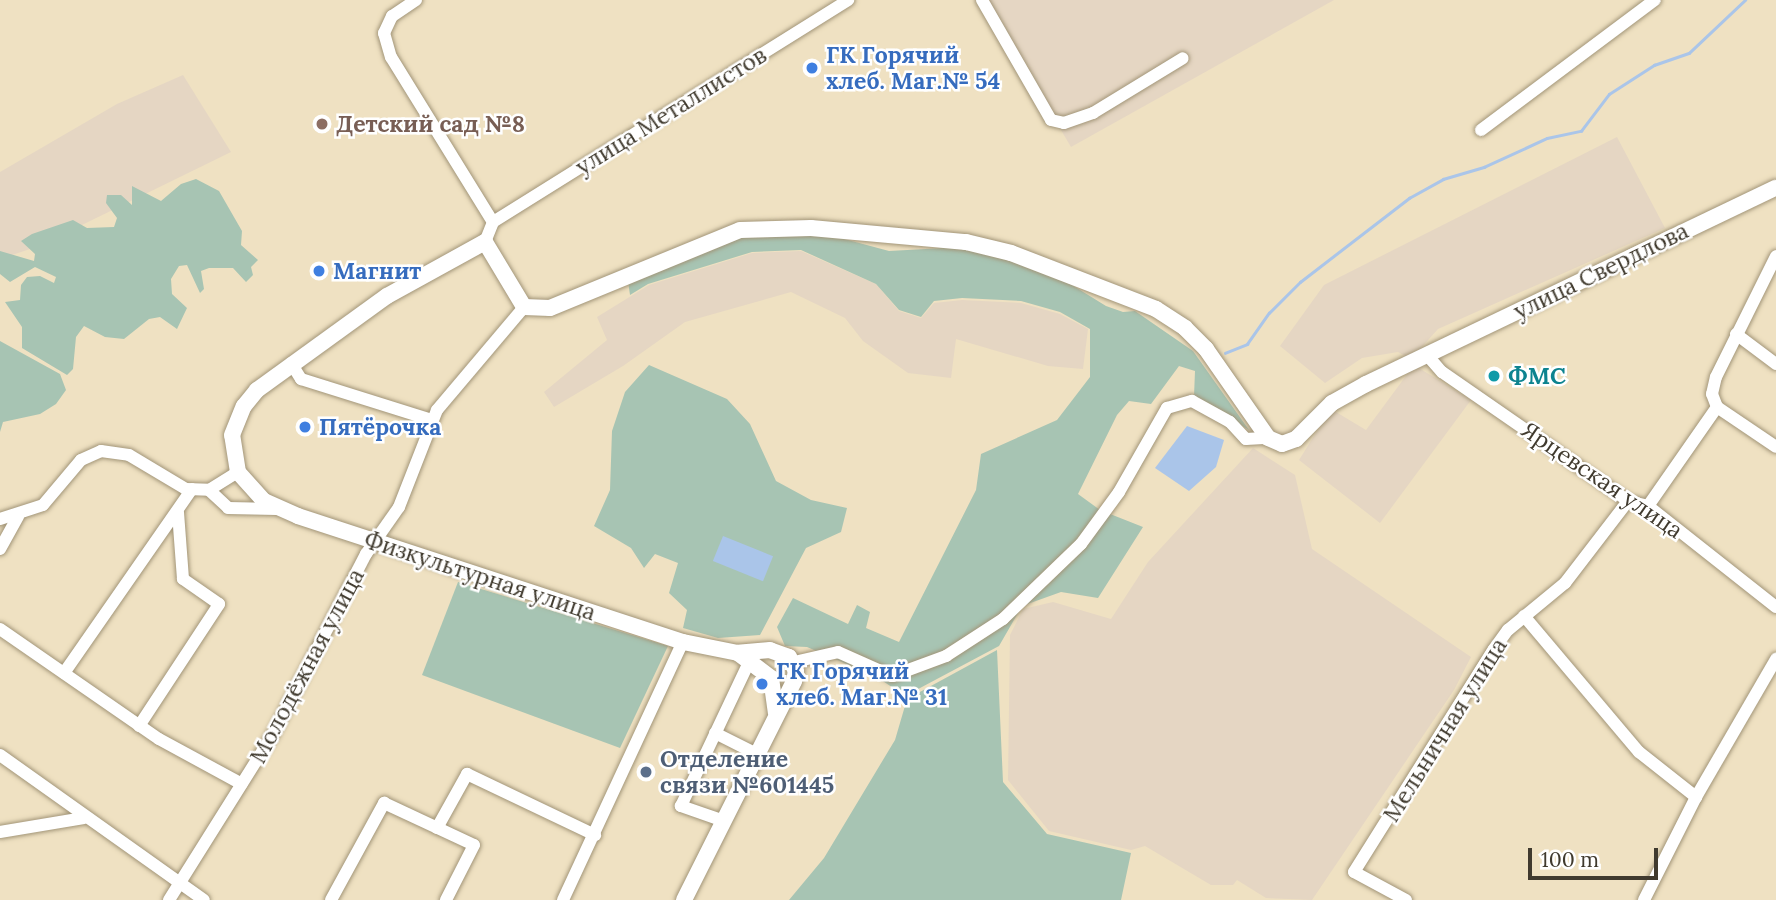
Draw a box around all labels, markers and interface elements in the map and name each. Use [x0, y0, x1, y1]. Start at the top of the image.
street label: улица Металлистов [571, 41, 771, 181]
place label: ГК Горячий хлеб. Маг.№ 54 [826, 41, 1000, 95]
marker: ГК Горячий хлеб. Маг.№ 54 [804, 60, 820, 76]
place label: Детский сад №8 [336, 110, 525, 138]
marker: Детский сад №8 [314, 116, 330, 132]
street label: улица Свердлова [1509, 217, 1693, 325]
place label: Магнит [333, 257, 421, 285]
marker: Магнит [311, 263, 327, 279]
place label: ФМС [1508, 362, 1566, 390]
marker: ФМС [1486, 368, 1502, 384]
place label: Пятёрочка [319, 413, 441, 441]
street label: Ярцевская улица [1516, 416, 1688, 544]
marker: Пятёрочка [297, 419, 313, 435]
street label: Физкультурная улица [361, 526, 599, 626]
street label: Молодёжная улица [244, 564, 370, 768]
street label: Мельничная улица [1377, 633, 1513, 827]
place label: ГК Горячий хлеб. Маг.№ 31 [776, 657, 947, 711]
marker: ГК Горячий хлеб. Маг.№ 31 [754, 676, 770, 692]
place label: Отделение связи №601445 [660, 745, 834, 799]
marker: Отделение связи №601445 [638, 764, 654, 780]
scale bar [1531, 834, 1660, 878]
text: 100 m [1541, 846, 1599, 873]

